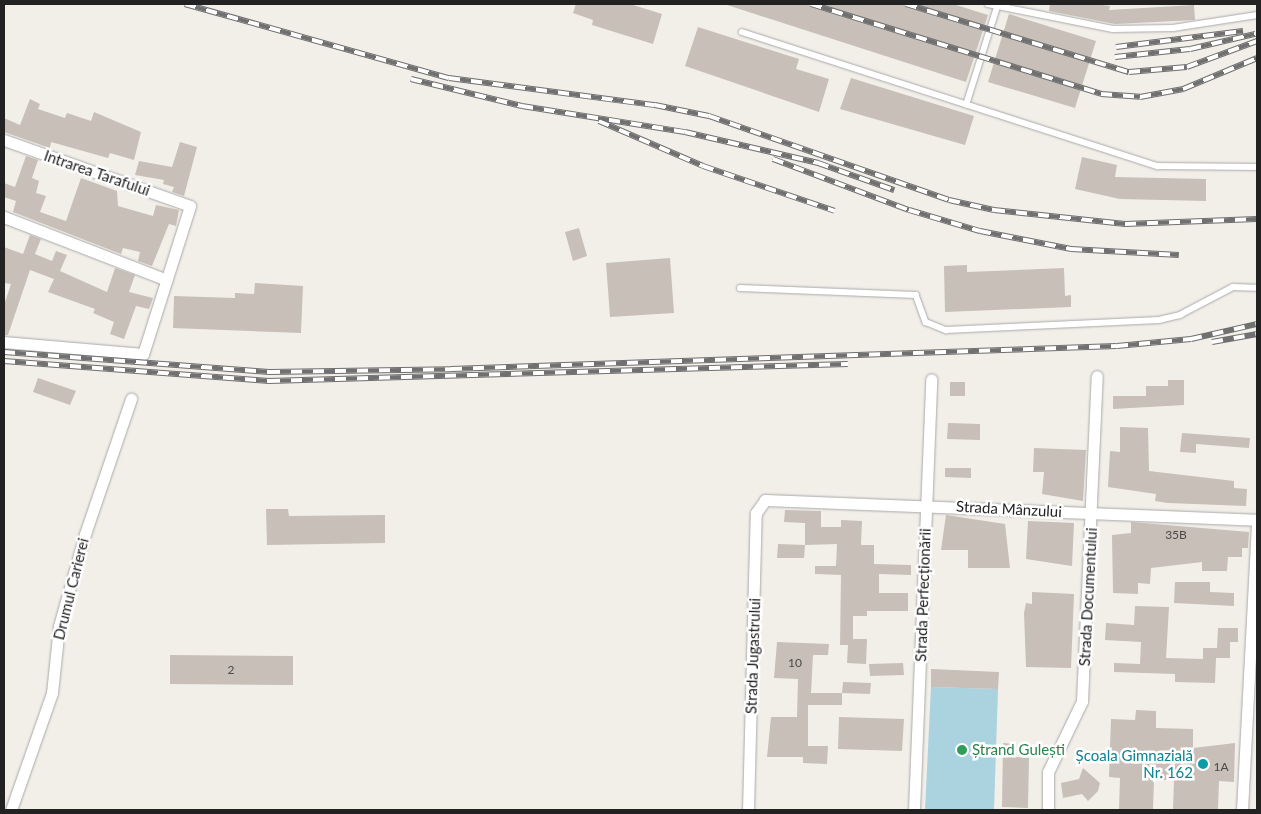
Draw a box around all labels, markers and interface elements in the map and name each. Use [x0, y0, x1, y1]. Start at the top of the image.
street label: Intrarea Tarafului [41, 146, 153, 200]
street label: Strada Mânzului [956, 497, 1062, 521]
street label: Strada Documentului [1075, 527, 1101, 667]
street label: Strada Perfecționării [912, 528, 934, 662]
house number: 35B [1165, 528, 1187, 542]
street label: Drumul Carierei [50, 536, 92, 642]
street label: Strada Jugastrului [742, 597, 764, 715]
house number: 10 [788, 656, 802, 670]
house number: 2 [228, 663, 234, 677]
place label: Ștrand Gulești [972, 741, 1065, 759]
marker: Ștrand Gulești [956, 744, 968, 756]
place label: Școala Gimnazială Nr. 162 [1076, 746, 1193, 781]
marker: Școala Gimnazială Nr. 162 [1197, 758, 1209, 770]
house number: 1A [1213, 760, 1229, 774]

